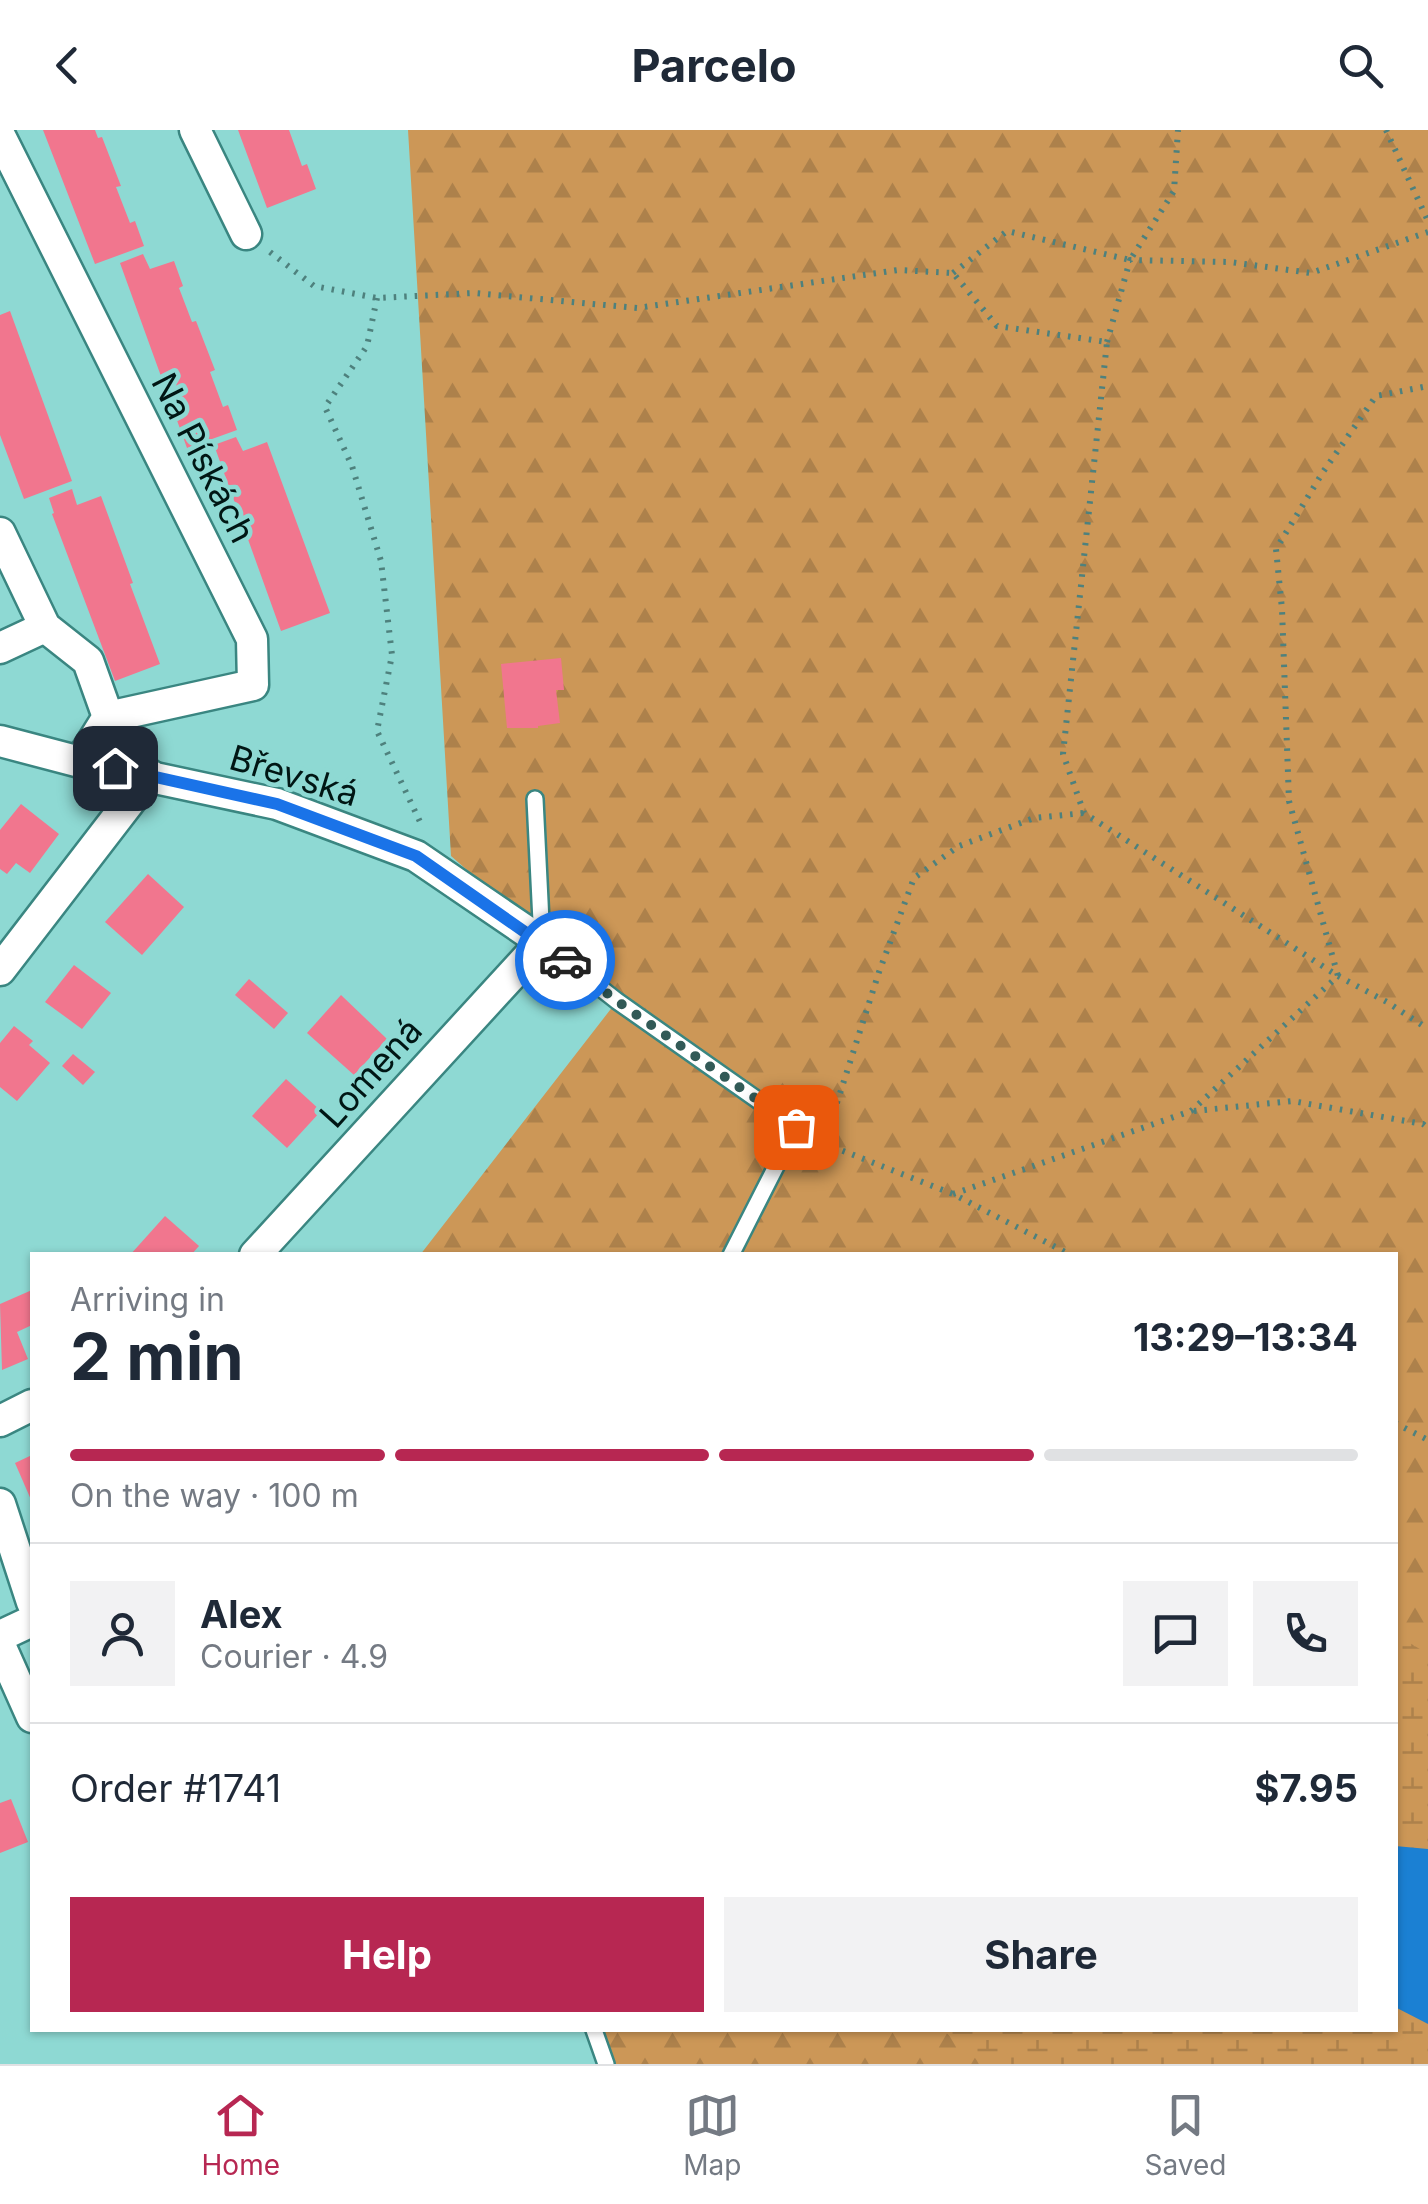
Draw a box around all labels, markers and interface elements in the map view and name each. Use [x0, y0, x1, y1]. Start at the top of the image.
icon: back [40, 38, 95, 93]
text: Parcelo [631, 38, 797, 93]
icon: search [1333, 38, 1388, 93]
street label: Na Pískách [143, 366, 265, 549]
pin [73, 726, 158, 811]
street label: Břevská [225, 736, 364, 814]
icon: home [88, 741, 143, 796]
courier [515, 910, 615, 1010]
icon: car [538, 933, 593, 988]
street label: Lomená [310, 1009, 430, 1135]
pin [754, 1085, 839, 1170]
icon: bag [769, 1100, 824, 1155]
text: Arriving in [70, 1280, 225, 1319]
text: 13:29–13:34 [1133, 1314, 1358, 1360]
text: 2 min [70, 1317, 244, 1396]
text: On the way · 100 m [70, 1476, 359, 1515]
button: person [70, 1581, 175, 1686]
button: chat [1123, 1581, 1228, 1686]
button: phone [1253, 1581, 1358, 1686]
text: Alex [200, 1591, 283, 1637]
text: Courier · 4.9 [200, 1637, 388, 1676]
text: Order #1741 [70, 1765, 281, 1811]
text: $7.95 [1255, 1765, 1358, 1811]
button: Help [70, 1897, 704, 2012]
button: Share [724, 1897, 1358, 2012]
tab: Home [202, 2088, 280, 2182]
tab: Map [683, 2088, 741, 2182]
tab: Saved [1144, 2088, 1226, 2182]

